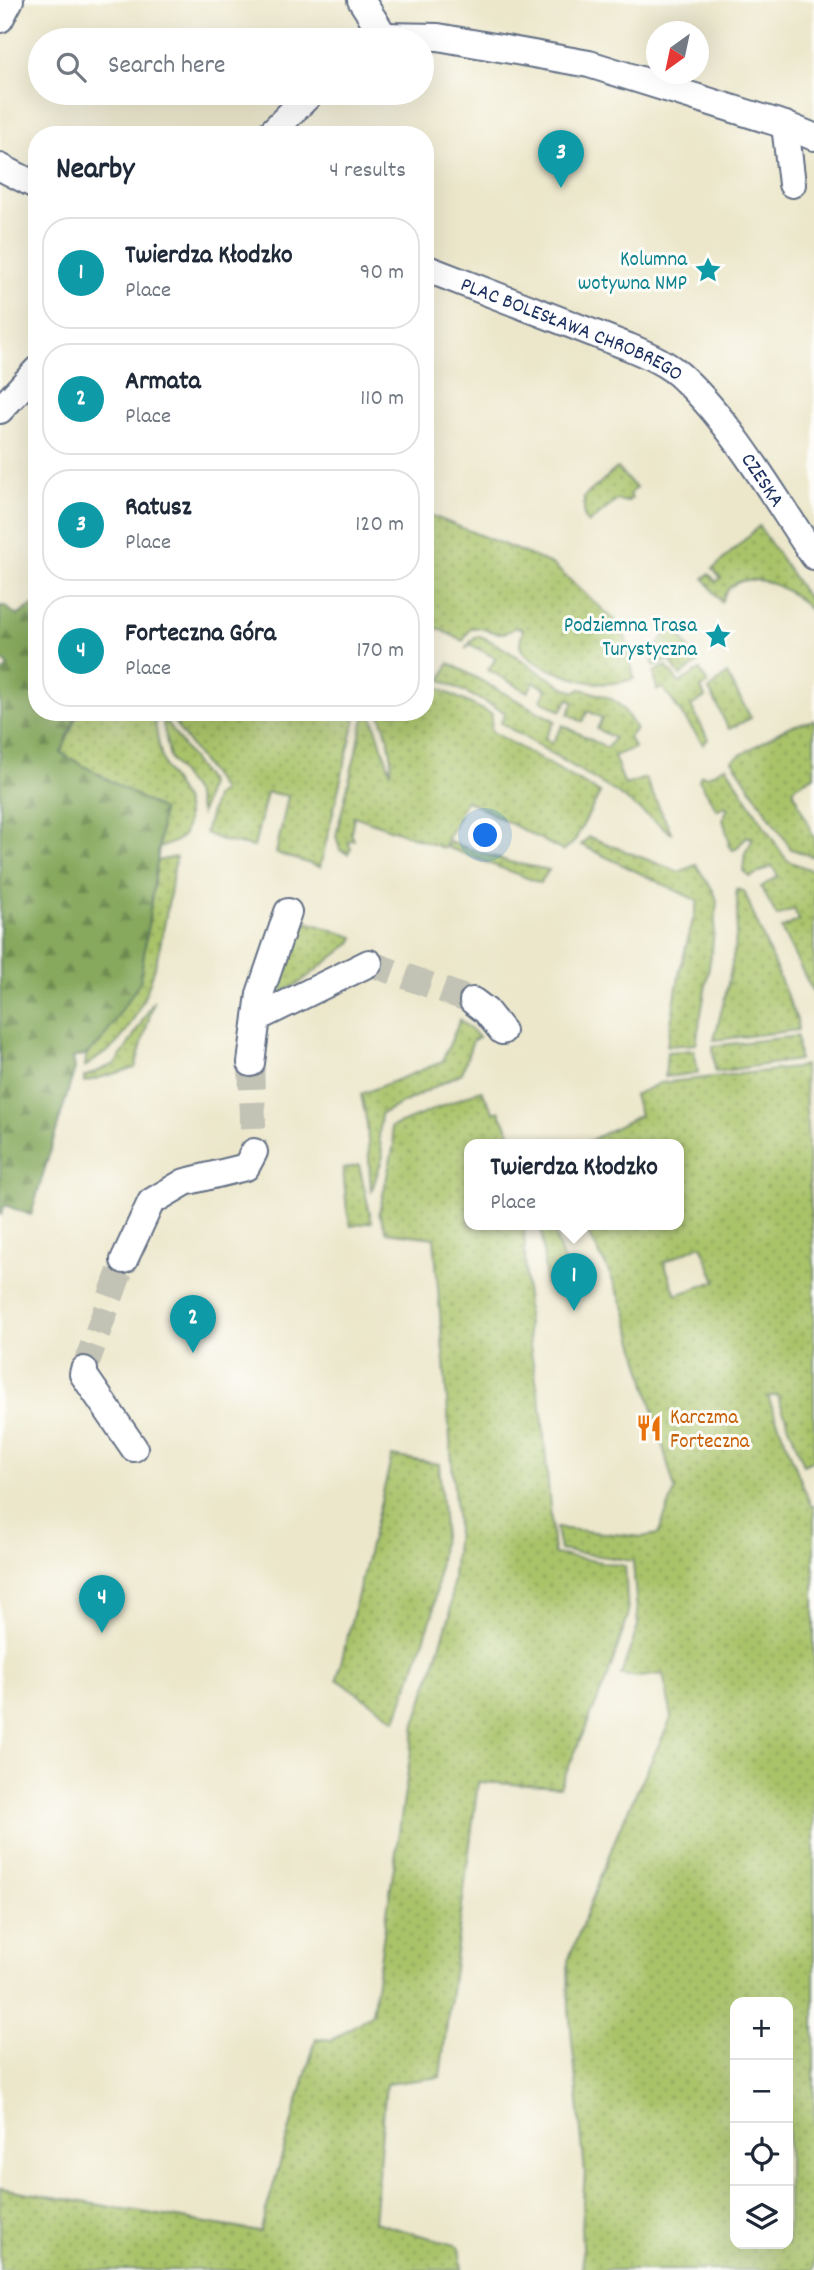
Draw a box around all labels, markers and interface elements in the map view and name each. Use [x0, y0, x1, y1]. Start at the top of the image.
north arrow [646, 21, 709, 84]
search box [28, 28, 434, 105]
icon: search [52, 48, 90, 86]
text: Search here [108, 48, 226, 85]
pin: 3 [538, 130, 584, 188]
text: Nearby [56, 150, 134, 193]
text: 4 results [329, 155, 406, 188]
text: Twierdza Kłodzko [125, 238, 293, 275]
place label: Kolumna wotywna NMP [578, 246, 688, 300]
place icon: Kolumna wotywna NMP [693, 255, 723, 285]
text: 1 [78, 257, 84, 290]
text: 90 m [360, 257, 404, 290]
street label: PLAC BOLESŁAWA CHROBREGO [455, 271, 688, 390]
text: Place [125, 275, 171, 308]
text: Armata [125, 364, 201, 401]
text: 2 [76, 383, 86, 416]
text: 110 m [360, 383, 404, 416]
text: Place [125, 401, 171, 434]
street label: CZESKA [732, 448, 790, 514]
text: Ratusz [125, 490, 191, 527]
text: 3 [76, 509, 86, 542]
text: 120 m [355, 509, 404, 542]
text: Place [125, 527, 171, 560]
place label: Podziemna Trasa Turystyczna [564, 612, 698, 666]
text: Forteczna Góra [125, 616, 276, 653]
place icon: Podziemna Trasa Turystyczna [703, 621, 733, 651]
text: 4 [76, 635, 86, 668]
text: 170 m [357, 635, 404, 668]
text: Place [125, 653, 171, 686]
your location [468, 818, 502, 852]
popup [464, 1139, 684, 1230]
text: Twierdza Kłodzko [490, 1150, 658, 1187]
text: Place [490, 1187, 536, 1220]
pin: 1 [551, 1253, 597, 1311]
pin: 2 [170, 1295, 216, 1353]
place label: Karczma Forteczna [670, 1404, 751, 1458]
restaurant icon: Karczma Forteczna [634, 1413, 664, 1443]
pin: 4 [79, 1575, 125, 1633]
map controls [730, 1997, 793, 2249]
button: + [730, 1997, 793, 2060]
button: − [730, 2060, 793, 2123]
button: locate [730, 2123, 793, 2186]
button: layers [730, 2186, 793, 2249]

